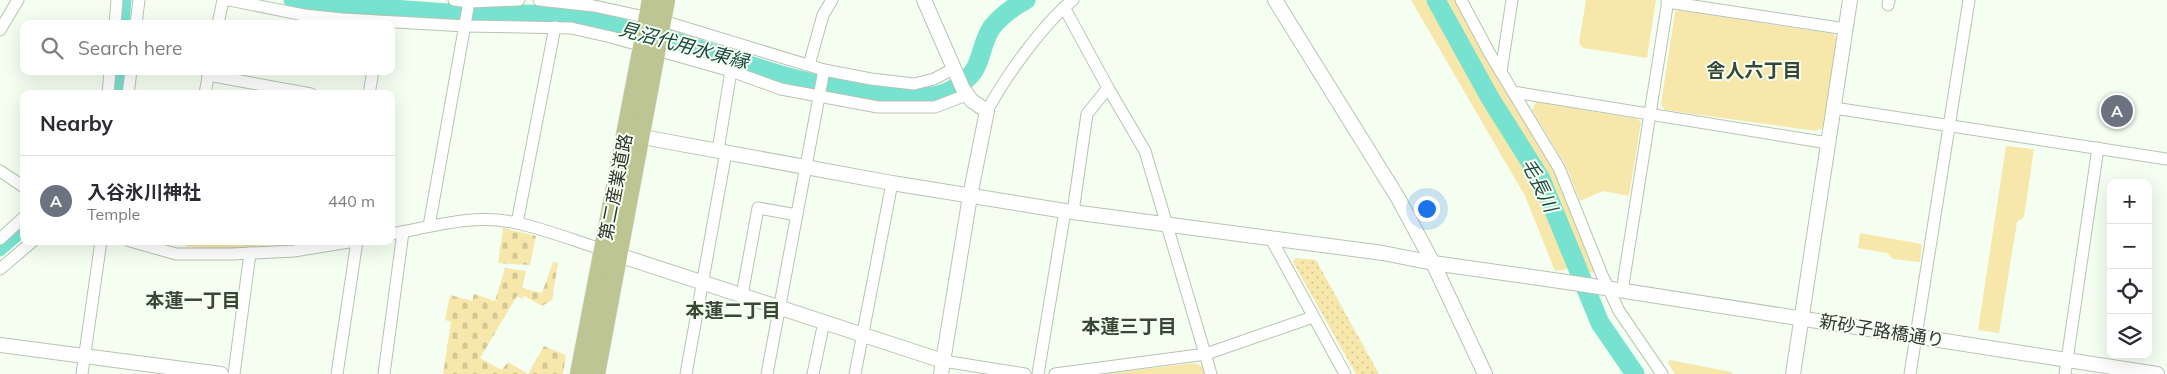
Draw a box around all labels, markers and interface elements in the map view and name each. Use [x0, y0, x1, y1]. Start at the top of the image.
water label: 見沼代用水東縁 [617, 16, 753, 74]
search box [20, 20, 395, 75]
icon: search [38, 34, 66, 62]
text: Search here [78, 36, 182, 60]
district label: 舎人六丁目 [1706, 58, 1802, 82]
pin: A [2101, 92, 2133, 130]
text: Nearby [40, 110, 113, 136]
street label: 第二産業道路 [594, 132, 637, 242]
water label: 毛長川 [1517, 154, 1564, 218]
map controls [2107, 179, 2152, 359]
button: + [2107, 179, 2152, 224]
text: 入谷氷川神社 [87, 180, 201, 204]
text: A [50, 191, 62, 211]
text: 440 m [328, 191, 375, 211]
your location [1414, 196, 1440, 222]
text: Temple [87, 204, 140, 224]
button: − [2107, 224, 2152, 269]
button: locate [2107, 269, 2152, 314]
district label: 本蓮一丁目 [145, 288, 241, 312]
district label: 本蓮二丁目 [685, 298, 781, 322]
street label: 新砂子路橋通り [1818, 309, 1946, 352]
district label: 本蓮三丁目 [1081, 314, 1177, 338]
button: layers [2107, 314, 2152, 359]

